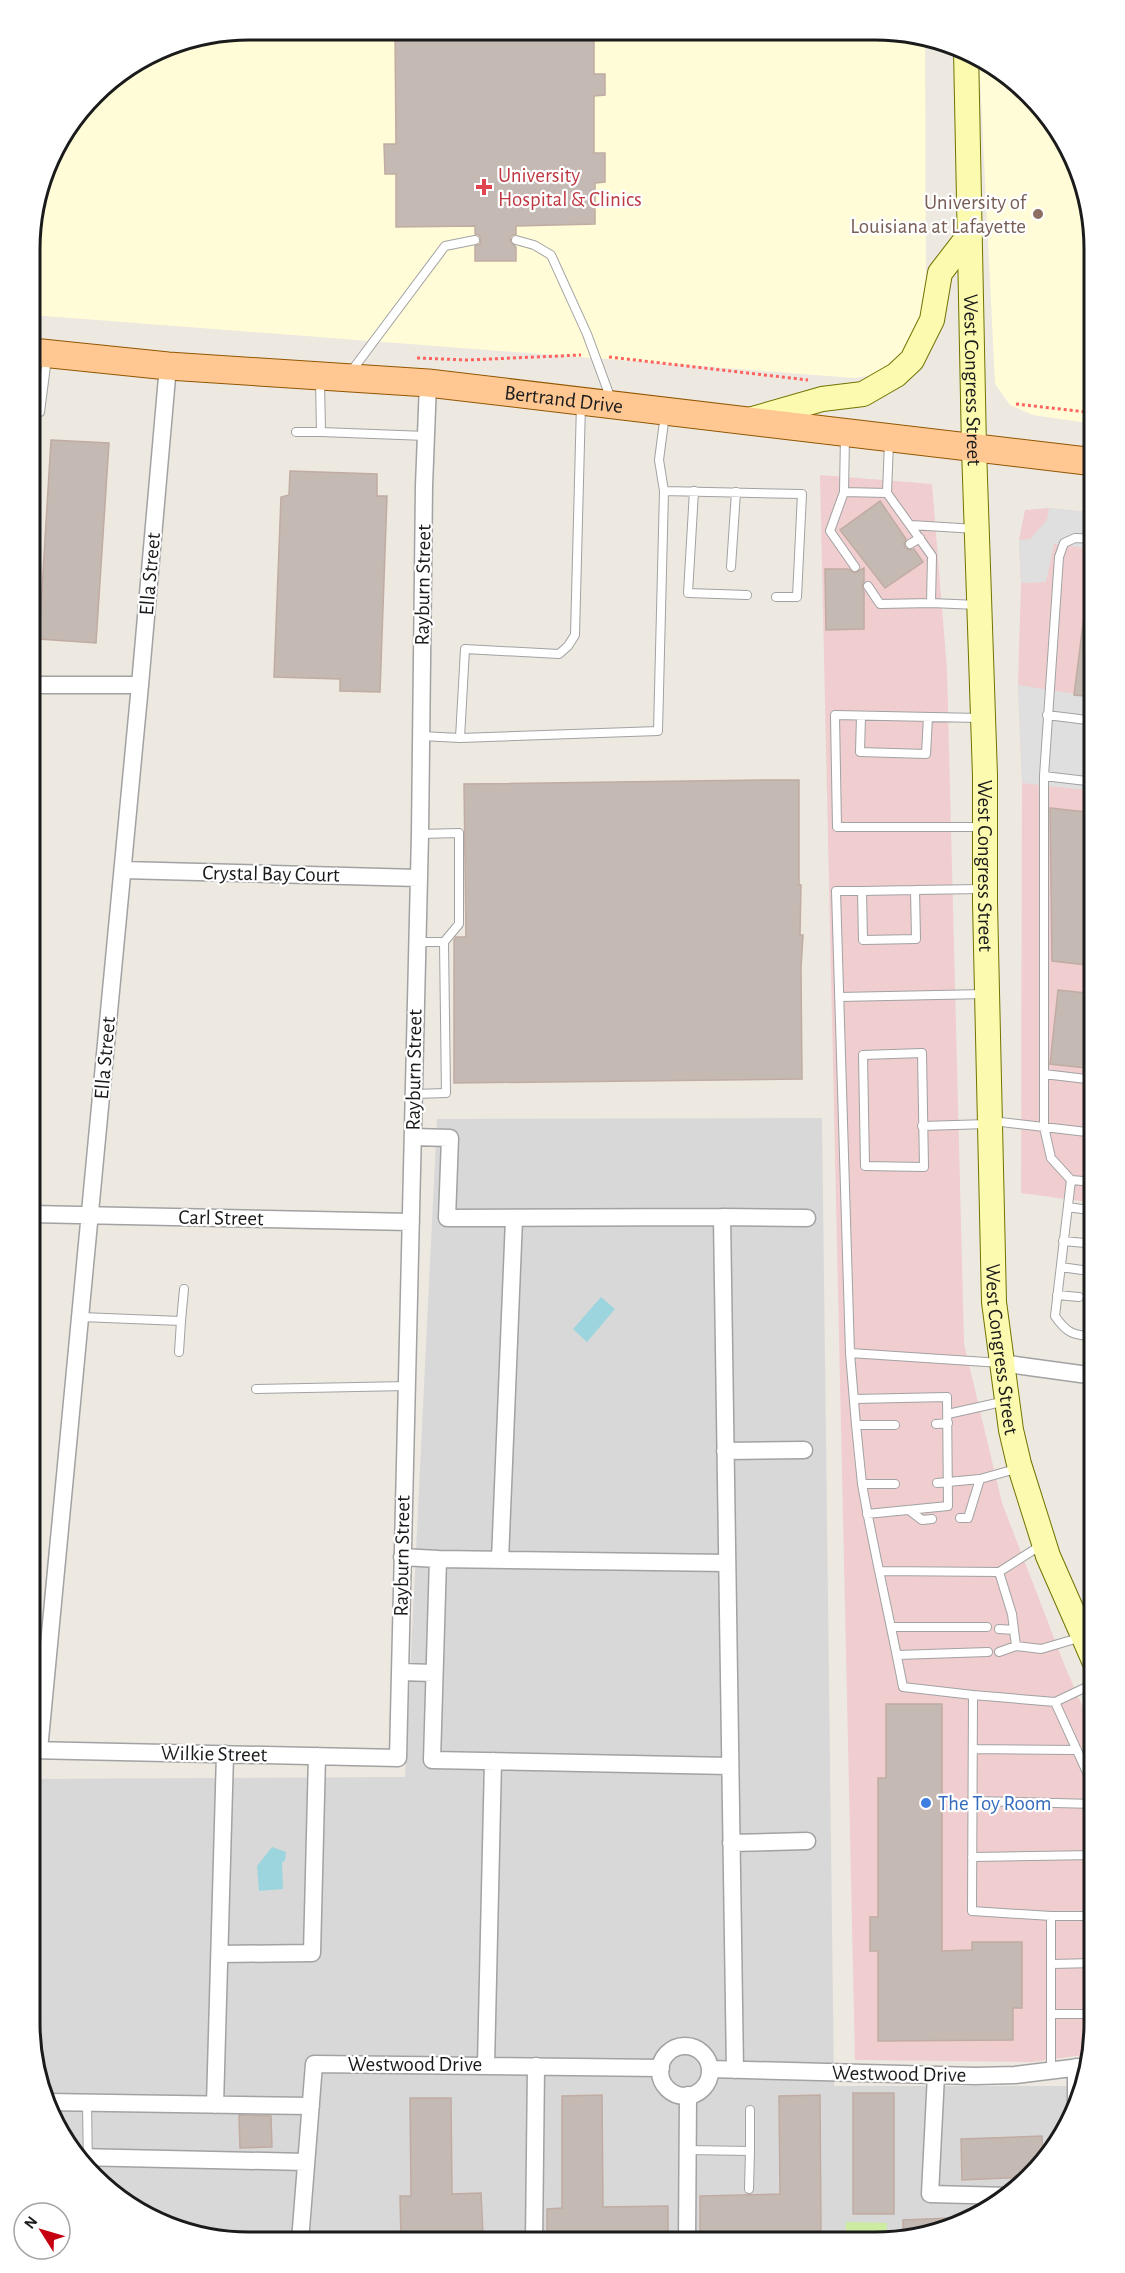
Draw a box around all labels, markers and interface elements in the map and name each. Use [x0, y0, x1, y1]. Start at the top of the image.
place label: University Hospital & Clinics [498, 165, 642, 210]
marker: University Hospital & Clinics [475, 178, 493, 196]
place label: University of Louisiana at Lafayette [850, 192, 1028, 237]
marker: University of Louisiana at Lafayette [1031, 207, 1045, 221]
street label: West Congress Street [960, 294, 985, 467]
street label: Bertrand Drive [503, 382, 624, 417]
street label: Rayburn Street [411, 524, 435, 646]
street label: Ella Street [136, 531, 164, 616]
street label: West Congress Street [974, 780, 997, 952]
street label: Crystal Bay Court [202, 862, 340, 886]
street label: Rayburn Street [402, 1009, 426, 1131]
street label: Ella Street [91, 1015, 119, 1100]
street label: Carl Street [178, 1207, 264, 1229]
street label: West Congress Street [983, 1263, 1022, 1437]
street label: Rayburn Street [390, 1495, 414, 1617]
street label: Wilkie Street [161, 1743, 268, 1765]
place label: The Toy Room [938, 1793, 1052, 1814]
marker: The Toy Room [919, 1796, 933, 1810]
street label: Westwood Drive [348, 2054, 482, 2075]
street label: Westwood Drive [832, 2062, 966, 2086]
north arrow [12, 2201, 72, 2261]
text: N [21, 2213, 41, 2232]

